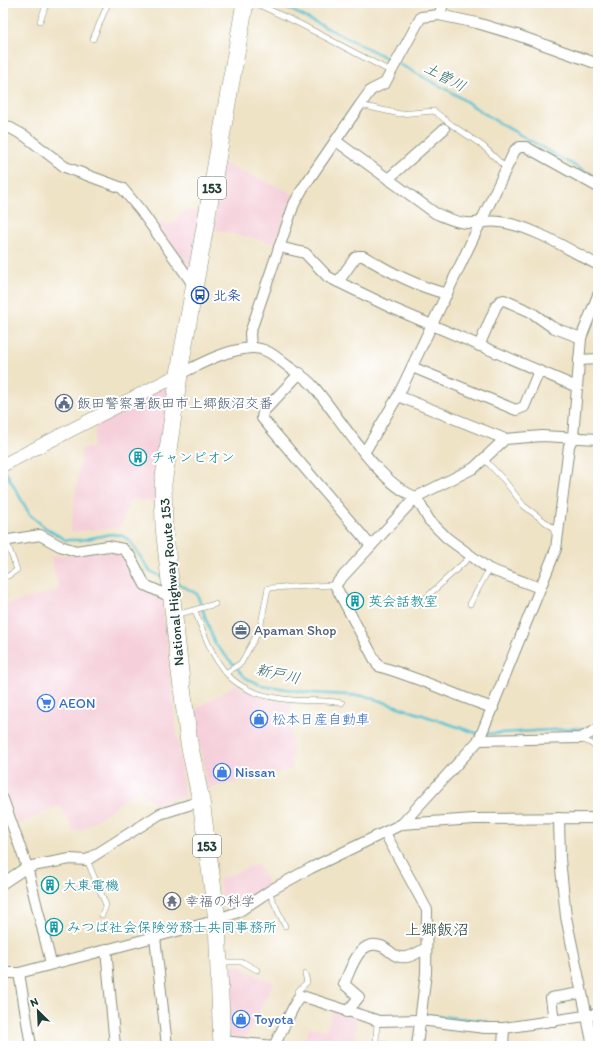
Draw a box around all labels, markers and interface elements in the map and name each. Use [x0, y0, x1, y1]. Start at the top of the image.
water label: 土曽川 [421, 58, 469, 96]
road number: 153 [198, 177, 226, 199]
bus stop icon: 北条 [190, 285, 210, 305]
place label: 北条 [213, 287, 241, 304]
public building icon: 飯田警察署飯田市上郷飯沼交番 [54, 393, 74, 413]
place label: 飯田警察署飯田市上郷飯沼交番 [77, 395, 273, 412]
building icon: チャンピオン [128, 447, 148, 467]
place label: チャンピオン [151, 449, 235, 466]
street label: National Highway Route 153 [156, 497, 188, 667]
building icon: 英会話教室 [345, 591, 365, 611]
place label: 英会話教室 [368, 593, 438, 610]
office icon: Apaman Shop [231, 620, 251, 640]
place label: Apaman Shop [254, 622, 336, 639]
water label: 新戸川 [254, 660, 302, 688]
supermarket icon: AEON [36, 693, 56, 713]
place label: AEON [59, 695, 95, 712]
shop icon: 松本日産自動車 [249, 709, 269, 729]
place label: 松本日産自動車 [272, 711, 370, 728]
shop icon: Nissan [212, 762, 232, 782]
place label: Nissan [235, 764, 275, 781]
road number: 153 [193, 835, 221, 857]
building icon: 大東電機 [40, 875, 60, 895]
place label: 大東電機 [63, 877, 119, 894]
temple icon: 幸福の科学 [162, 891, 182, 911]
place label: 幸福の科学 [185, 893, 255, 910]
building icon: みつば社会保険労務士共同事務所 [44, 917, 64, 937]
place label: みつば社会保険労務士共同事務所 [67, 919, 277, 936]
district label: 上郷飯沼 [405, 920, 469, 939]
north arrow [18, 991, 58, 1031]
text: N [28, 995, 40, 1010]
shop icon: Toyota [231, 1009, 251, 1029]
place label: Toyota [254, 1011, 295, 1028]

